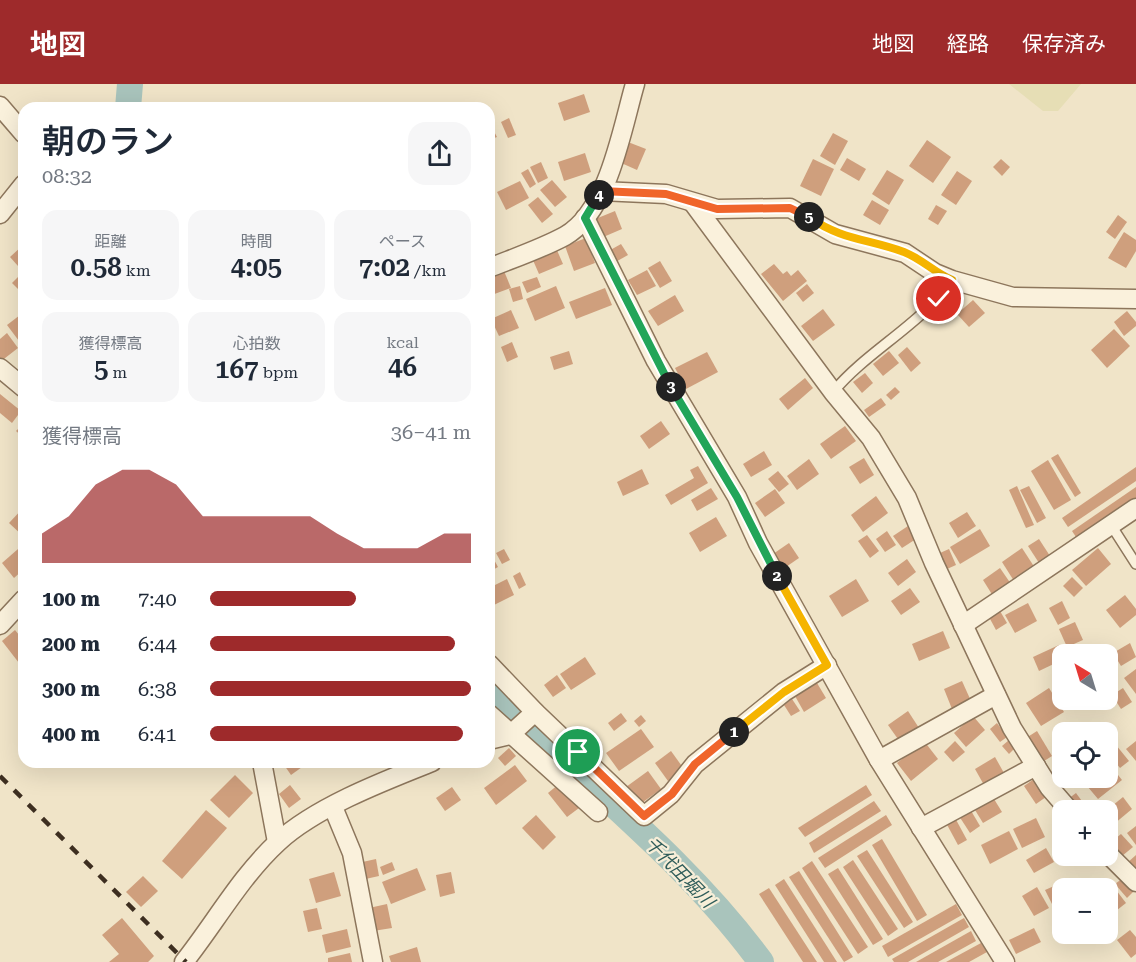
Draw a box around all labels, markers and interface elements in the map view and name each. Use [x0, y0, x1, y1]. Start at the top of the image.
text: 地図 [30, 28, 86, 61]
text: 地図 [872, 32, 914, 56]
text: 経路 [947, 32, 989, 56]
text: 保存済み [1022, 32, 1106, 56]
text: 朝のラン [42, 122, 174, 161]
button: share [408, 122, 471, 185]
text: 08:32 [42, 164, 92, 188]
pin: 4 [584, 180, 614, 210]
text: 4 [595, 185, 603, 204]
pin: 5 [794, 202, 824, 232]
text: 5 [805, 207, 813, 226]
text: 距離 [94, 232, 127, 251]
text: 時間 [240, 232, 273, 251]
text: ペース [379, 232, 426, 251]
text: 0.58 [70, 252, 122, 282]
text: 4:05 [231, 252, 282, 282]
text: 7:02 [359, 252, 410, 282]
text: km [122, 261, 151, 280]
text: /km [410, 261, 446, 280]
pin [913, 273, 964, 324]
icon: check [922, 282, 955, 315]
text: kcal [386, 333, 419, 352]
text: 獲得標高 [78, 334, 143, 353]
text: 心拍数 [232, 334, 281, 353]
text: 46 [388, 352, 417, 382]
text: 5 [94, 354, 108, 384]
text: 167 [215, 354, 259, 384]
text: m [108, 363, 127, 382]
text: bpm [259, 363, 298, 382]
pin: 3 [656, 372, 686, 402]
text: 3 [667, 377, 675, 396]
text: 36–41 m [391, 420, 471, 444]
text: 獲得標高 [42, 424, 122, 448]
pin: 2 [762, 561, 792, 591]
text: 2 [773, 566, 781, 585]
text: 100 m [42, 587, 100, 611]
text: 7:40 [138, 587, 177, 611]
text: 200 m [42, 632, 100, 656]
text: 6:44 [138, 632, 177, 656]
north arrow [1052, 644, 1118, 710]
map controls [1052, 644, 1118, 944]
text: 300 m [42, 677, 100, 701]
text: 6:38 [138, 677, 177, 701]
pin: 1 [719, 717, 749, 747]
text: 400 m [42, 722, 100, 746]
text: 6:41 [138, 722, 177, 746]
text: 1 [730, 722, 738, 741]
button: locate [1052, 722, 1118, 788]
pin [552, 726, 603, 777]
icon: arrive [561, 735, 594, 768]
button: + [1052, 800, 1118, 866]
water label: 千代田堀川 [641, 832, 720, 913]
button: − [1052, 878, 1118, 944]

